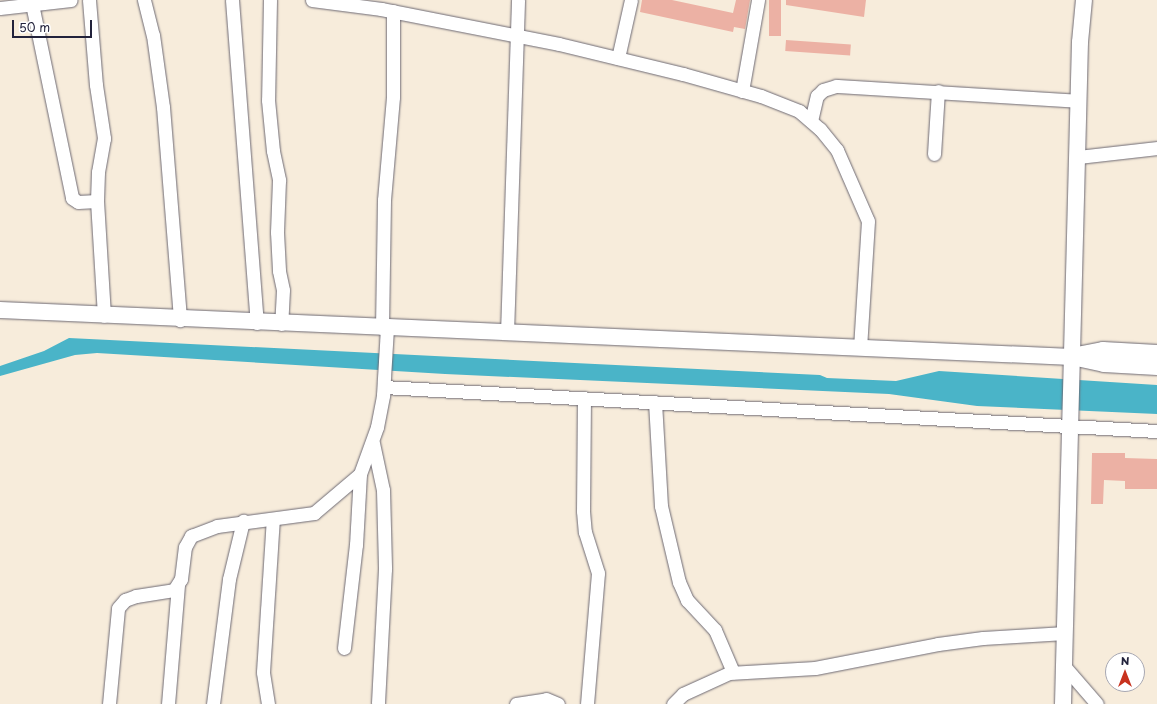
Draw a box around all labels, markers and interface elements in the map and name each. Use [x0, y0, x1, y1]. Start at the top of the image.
scale bar [14, 12, 94, 38]
text: 50 m [19, 18, 50, 36]
north arrow [1105, 652, 1145, 692]
text: N [1121, 652, 1129, 669]

